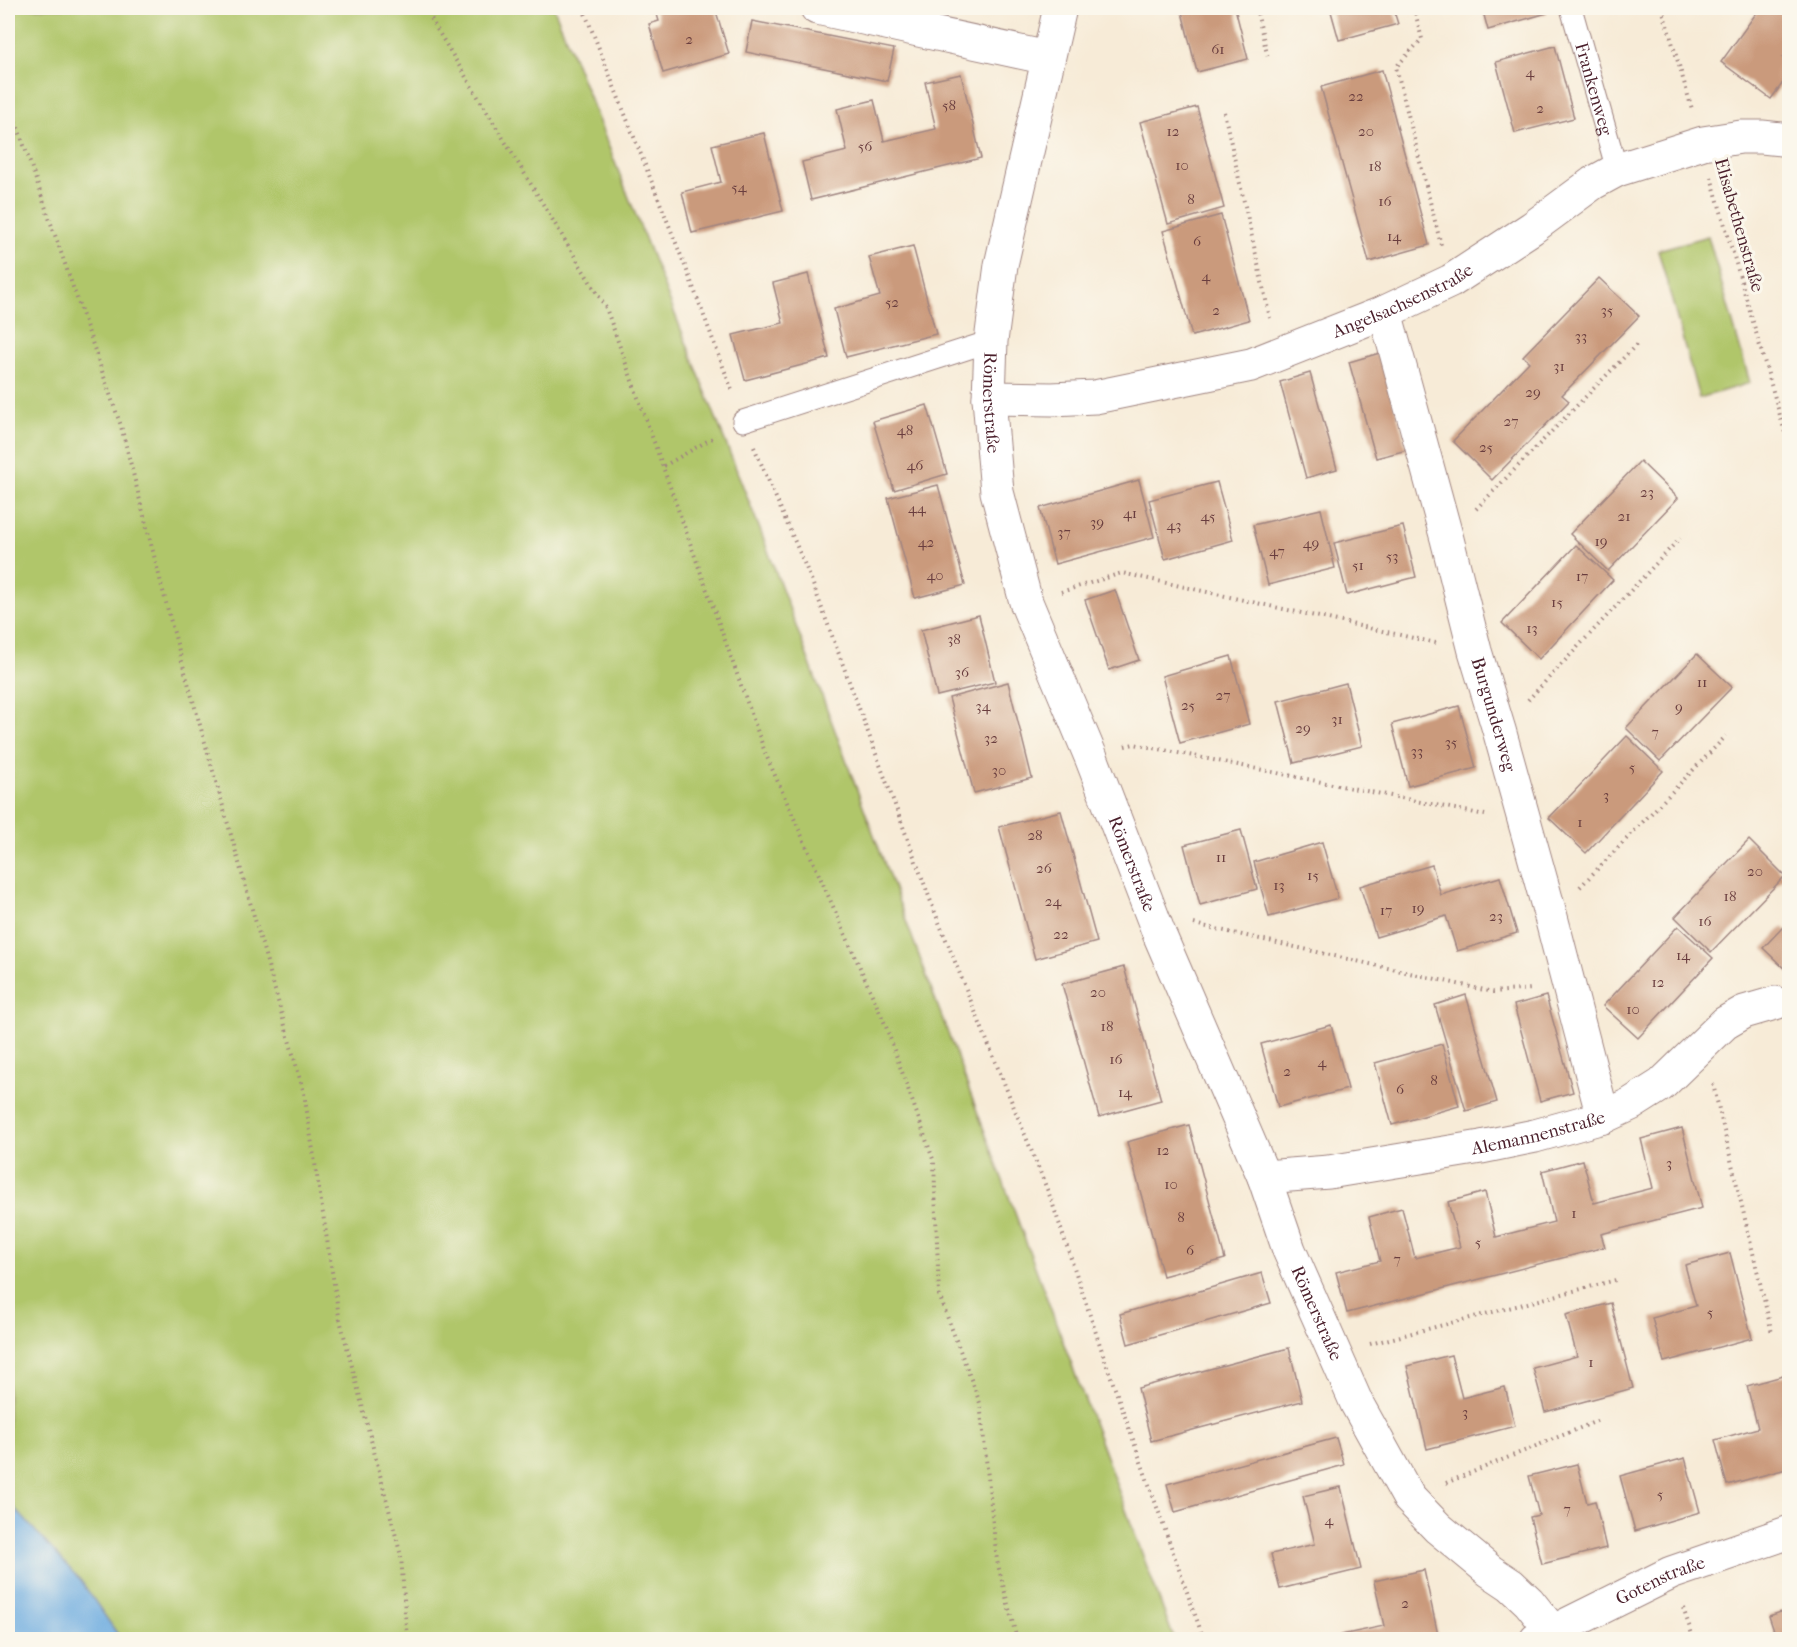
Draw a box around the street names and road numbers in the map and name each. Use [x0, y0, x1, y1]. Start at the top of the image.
street label: Frankenweg [1571, 40, 1617, 138]
street label: Elisabethenstraße [1710, 156, 1768, 294]
street label: Angelsachsenstraße [1328, 259, 1477, 343]
street label: Römerstraße [979, 352, 1004, 454]
street label: Burgunderweg [1467, 655, 1521, 774]
street label: Römerstraße [1104, 813, 1160, 915]
street label: Alemannenstraße [1469, 1106, 1607, 1159]
street label: Römerstraße [1287, 1263, 1347, 1364]
street label: Gotenstraße [1612, 1552, 1708, 1609]

